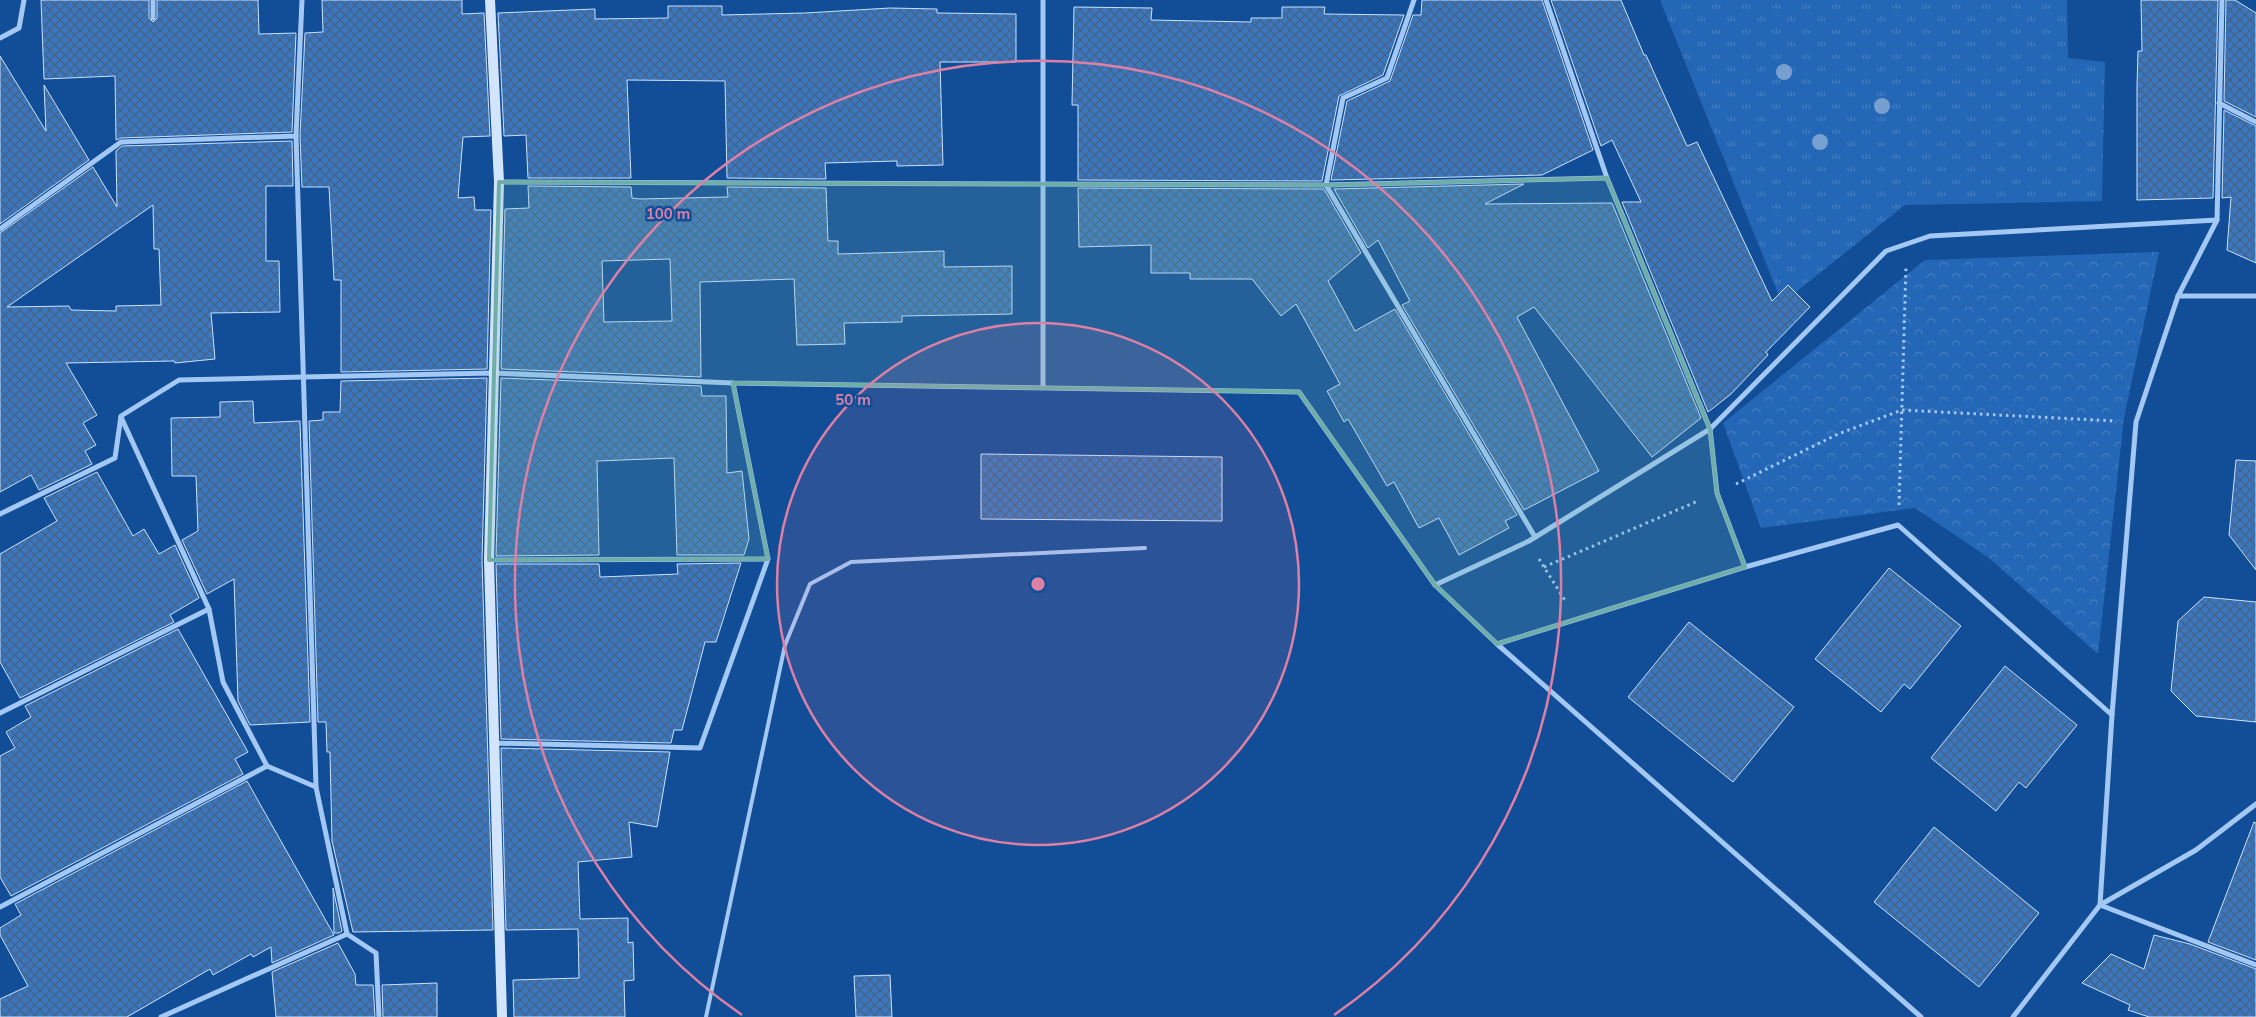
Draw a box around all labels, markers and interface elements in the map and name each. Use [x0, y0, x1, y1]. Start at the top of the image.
text: 100 m [646, 204, 690, 223]
text: 50 m [835, 390, 871, 409]
centre of rings [1029, 575, 1047, 593]

